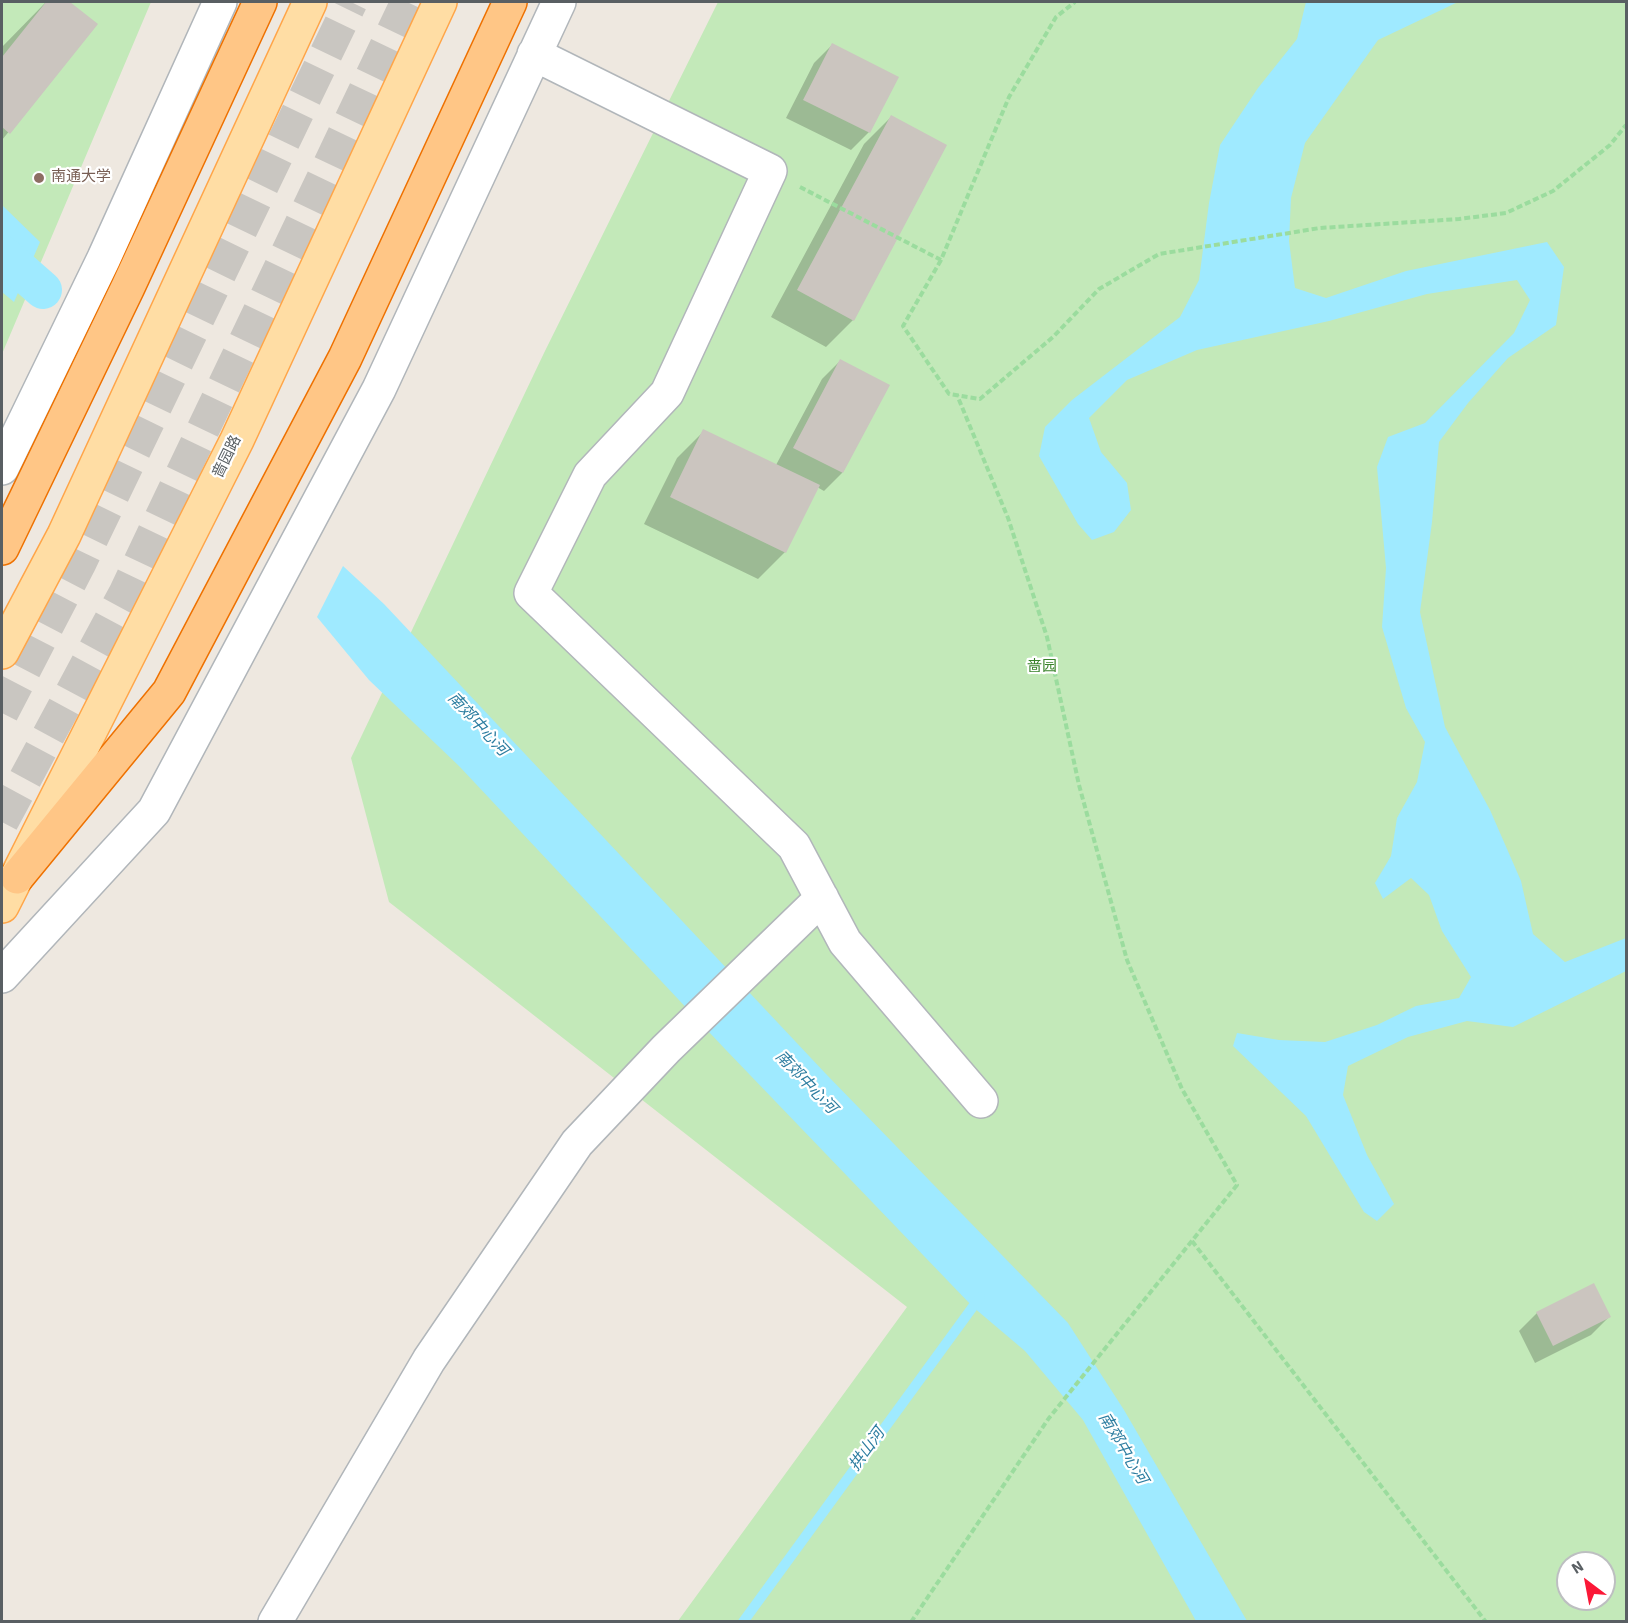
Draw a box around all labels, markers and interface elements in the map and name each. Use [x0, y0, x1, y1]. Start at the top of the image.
place label: 南通大学 [51, 169, 111, 187]
marker: 南通大学 [32, 171, 46, 185]
street label: 啬园路 [210, 433, 246, 481]
park label: 啬园 [1027, 659, 1057, 677]
water label: 南郊中心河 [443, 689, 511, 761]
water label: 南郊中心河 [770, 1048, 840, 1118]
water label: 南郊中心河 [1093, 1410, 1151, 1488]
water label: 拱山河 [846, 1425, 890, 1475]
north arrow [1556, 1551, 1616, 1611]
text: N [1567, 1555, 1588, 1580]

